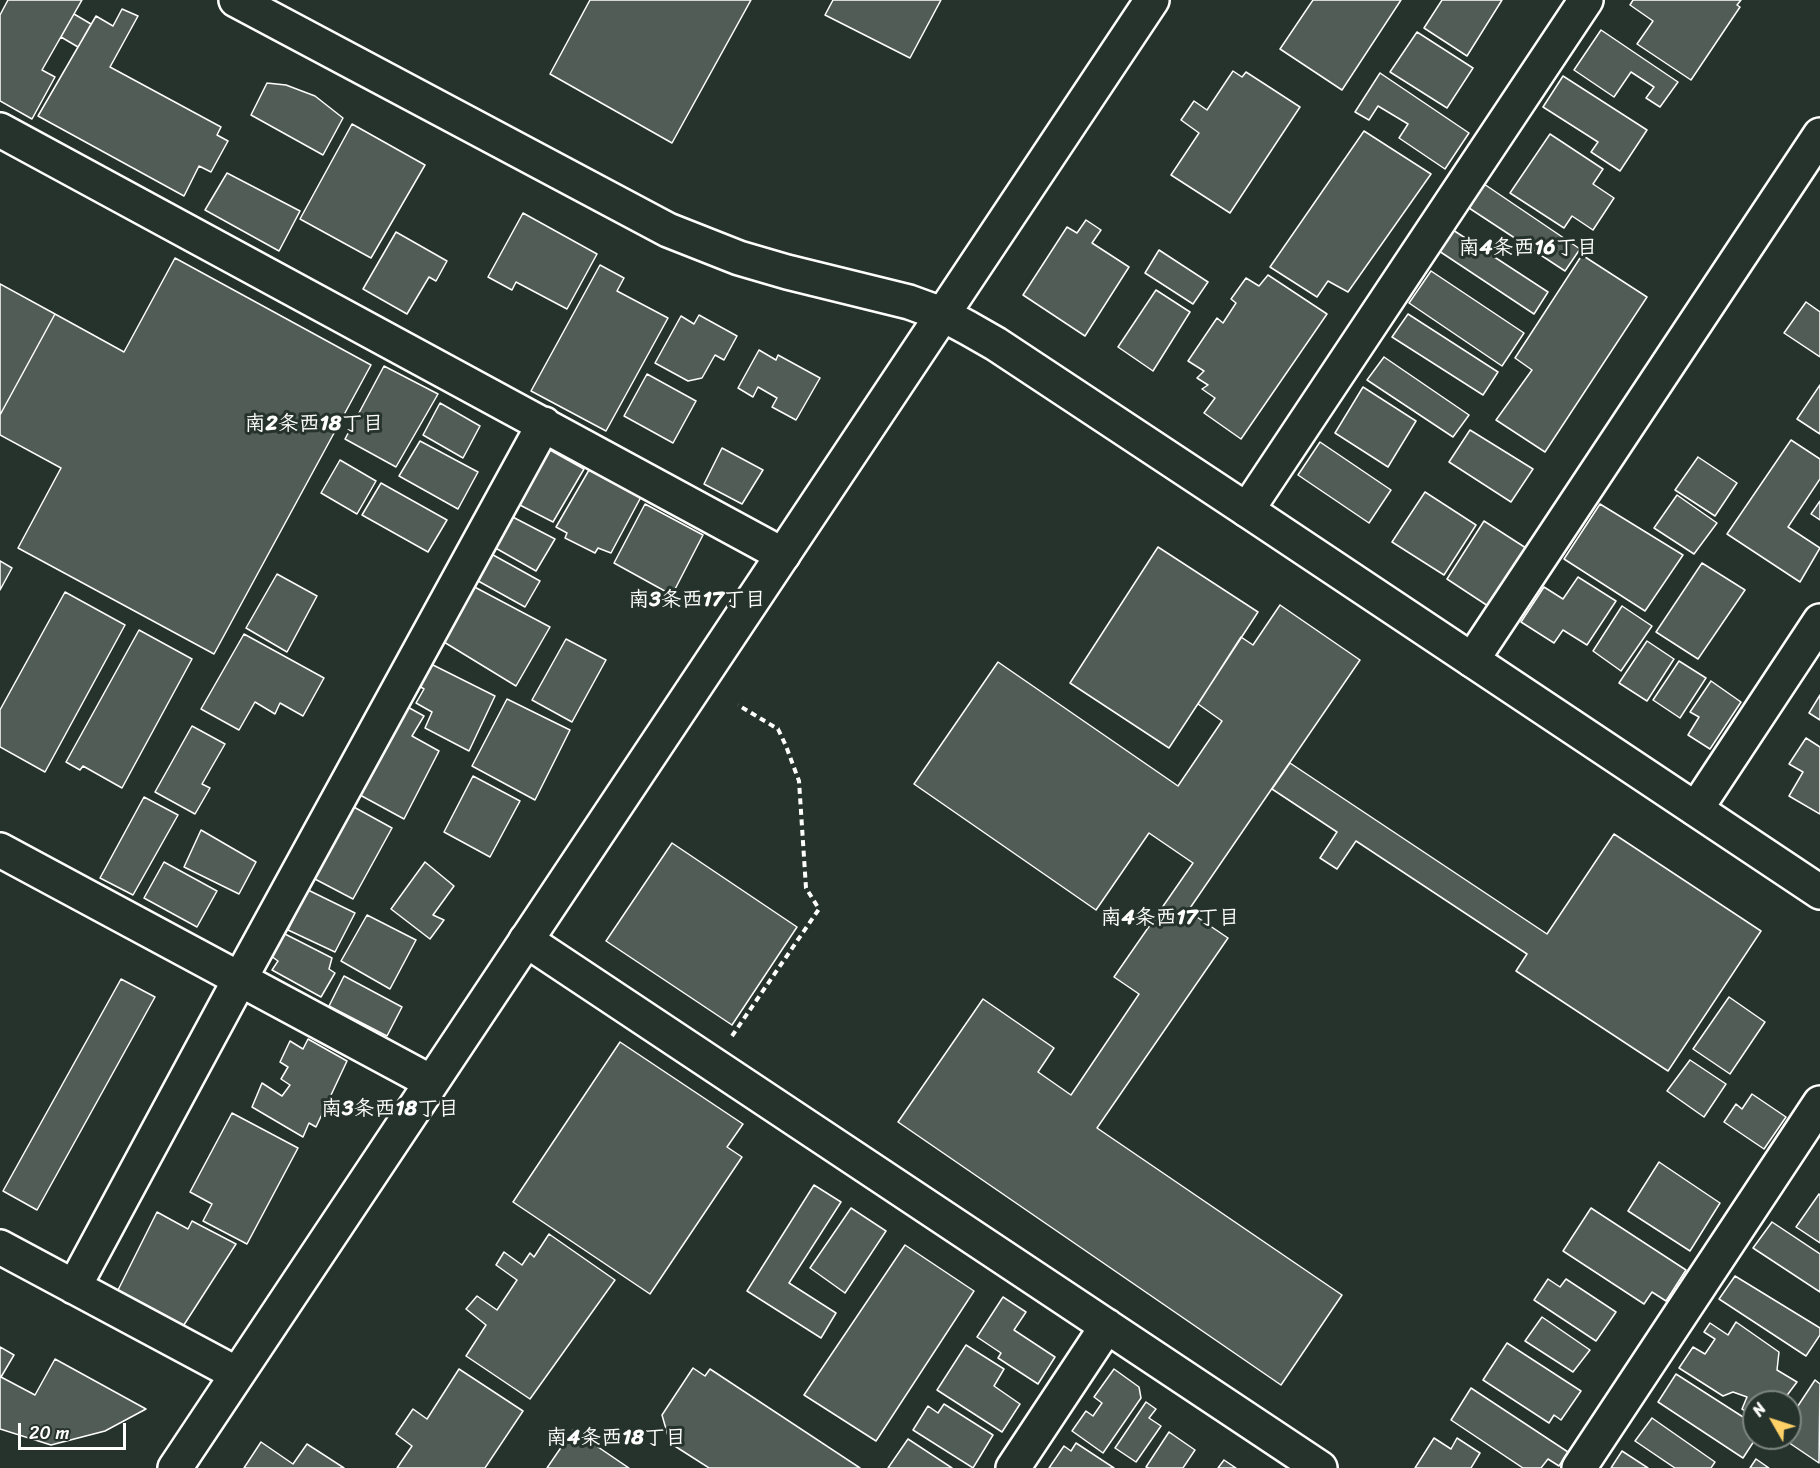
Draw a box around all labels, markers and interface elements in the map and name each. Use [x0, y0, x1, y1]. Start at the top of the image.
district label: 南4条西16丁目 [1458, 236, 1598, 262]
district label: 南2条西18丁目 [245, 412, 383, 438]
district label: 南3条西17丁目 [628, 588, 766, 614]
district label: 南4条西17丁目 [1100, 906, 1240, 932]
district label: 南3条西18丁目 [321, 1097, 459, 1123]
north arrow [1742, 1390, 1802, 1450]
text: N [1744, 1396, 1774, 1423]
scale bar [21, 1411, 129, 1449]
text: 20 m [29, 1417, 69, 1449]
district label: 南4条西18丁目 [546, 1426, 686, 1452]

